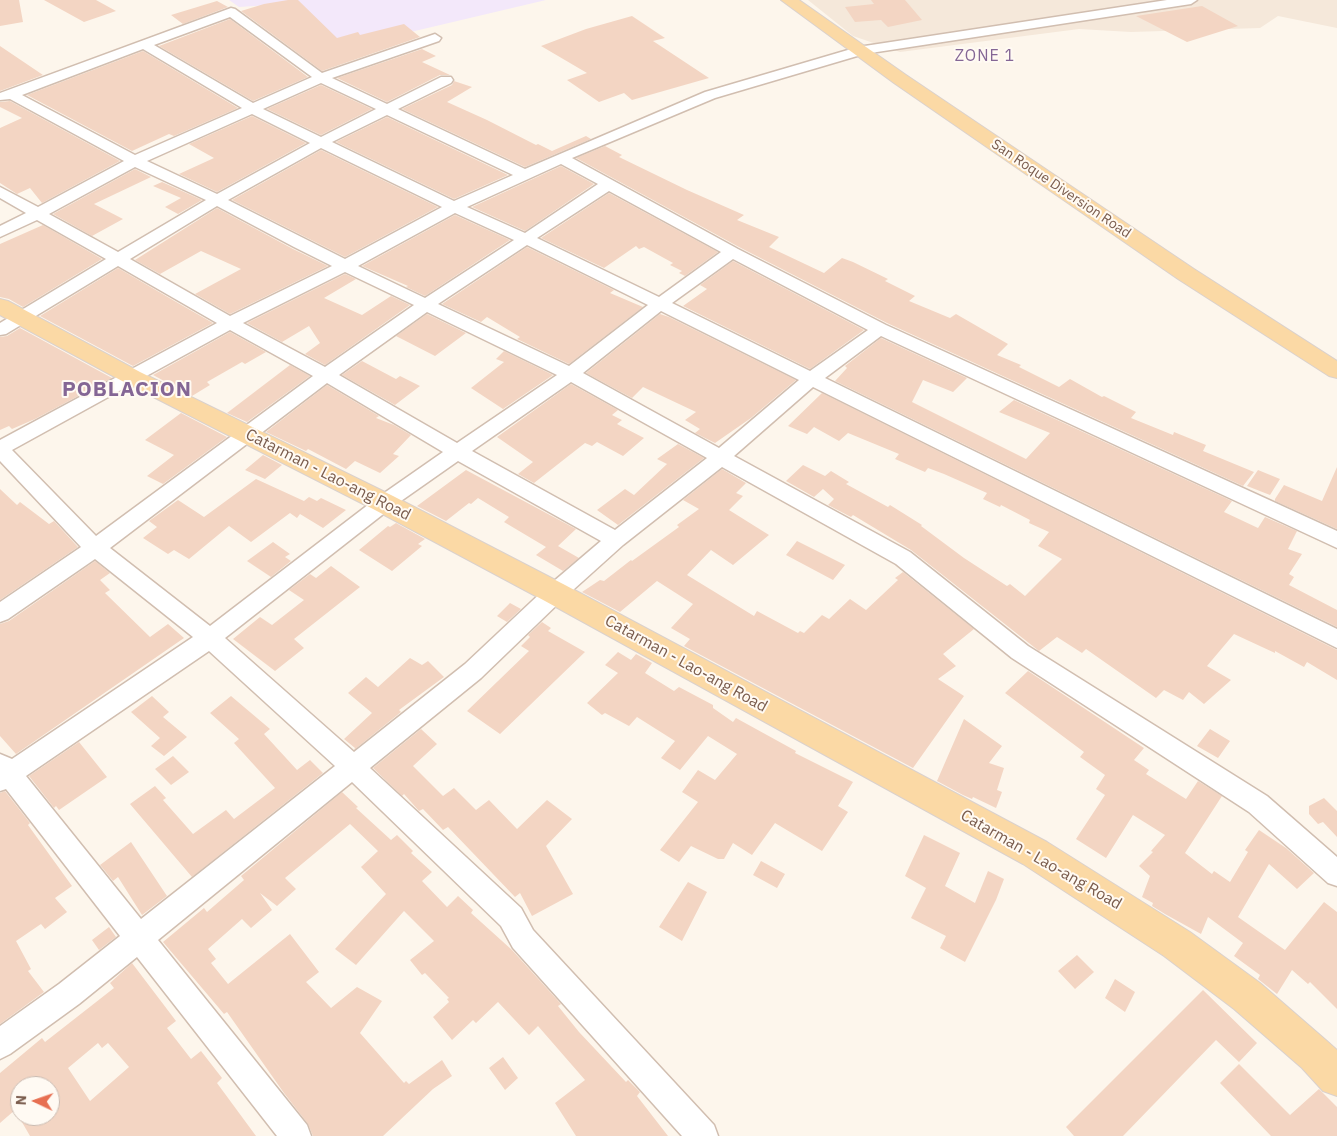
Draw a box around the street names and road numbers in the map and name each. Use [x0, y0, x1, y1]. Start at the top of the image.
street label: San Roque Diversion Road [988, 136, 1134, 242]
street label: Catarman - Lao-ang Road [242, 425, 414, 525]
street label: Catarman - Lao-ang Road [601, 611, 771, 717]
street label: Catarman - Lao-ang Road [957, 806, 1125, 914]

